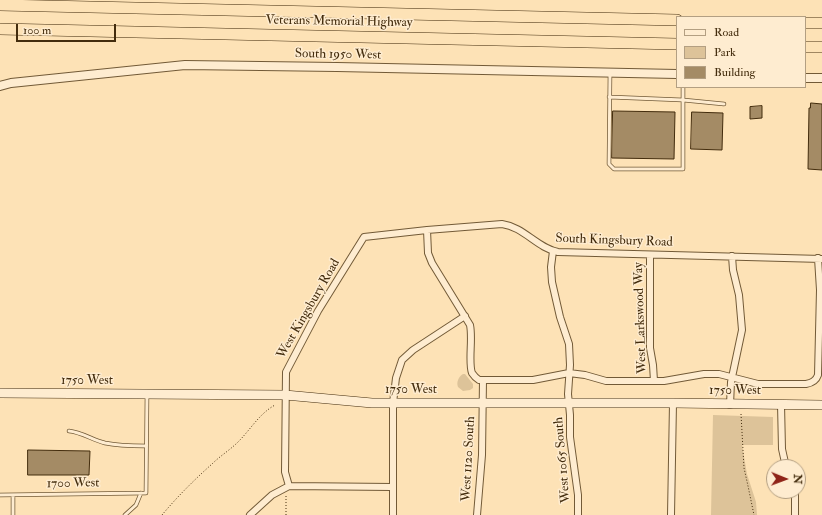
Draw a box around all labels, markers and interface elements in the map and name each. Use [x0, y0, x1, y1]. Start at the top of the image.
street label: Veterans Memorial Highway [265, 13, 413, 31]
scale bar [18, 16, 118, 42]
legend [676, 16, 806, 88]
text: 100 m [23, 23, 51, 38]
text: Road [714, 25, 739, 40]
text: Park [714, 45, 736, 60]
street label: South 1950 West [295, 46, 381, 64]
text: Building [714, 65, 755, 80]
street label: South Kingsbury Road [555, 231, 673, 251]
street label: West Kingsbury Road [274, 256, 344, 362]
street label: West Larkswood Way [631, 262, 651, 374]
street label: 1750 West [61, 373, 113, 389]
street label: 1750 West [385, 382, 437, 398]
street label: 1750 West [709, 383, 761, 399]
street label: West 1120 South [459, 416, 479, 502]
street label: West 1065 South [551, 416, 575, 504]
north arrow [766, 459, 806, 499]
text: N [791, 474, 804, 484]
street label: 1700 West [46, 476, 100, 492]

